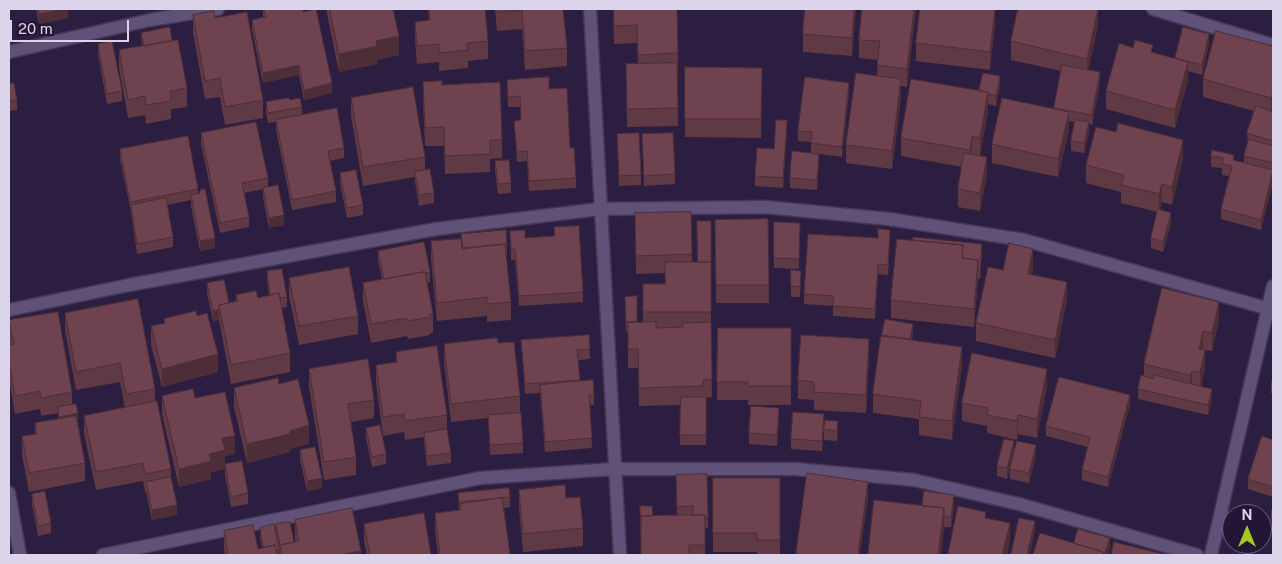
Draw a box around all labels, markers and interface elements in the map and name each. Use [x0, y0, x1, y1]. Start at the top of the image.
scale bar [12, 10, 131, 42]
text: 20 m [18, 20, 53, 37]
north arrow [1222, 504, 1272, 554]
text: N [1242, 507, 1252, 523]

